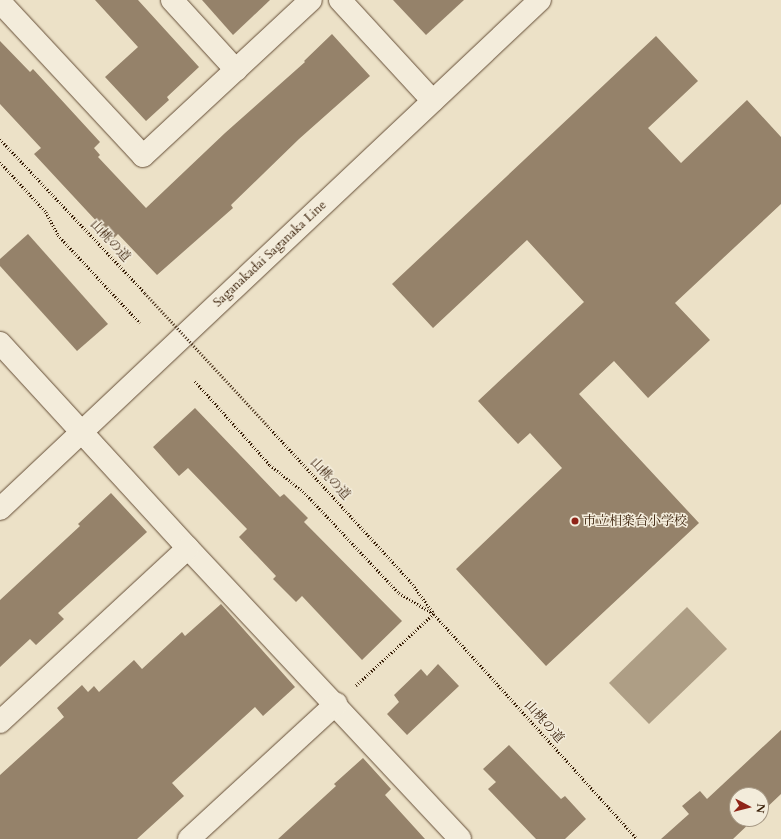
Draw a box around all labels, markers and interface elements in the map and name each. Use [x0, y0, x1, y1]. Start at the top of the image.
street label: Saganakadai Saganaka Line [210, 197, 330, 311]
street label: 山桃の道 [87, 217, 133, 265]
street label: 山桃の道 [307, 455, 353, 503]
place label: 市立相楽台小学校 [583, 513, 687, 529]
marker: 市立相楽台小学校 [570, 516, 580, 526]
street label: 山桃の道 [521, 697, 567, 747]
north arrow [729, 787, 769, 827]
text: N [752, 803, 768, 814]

